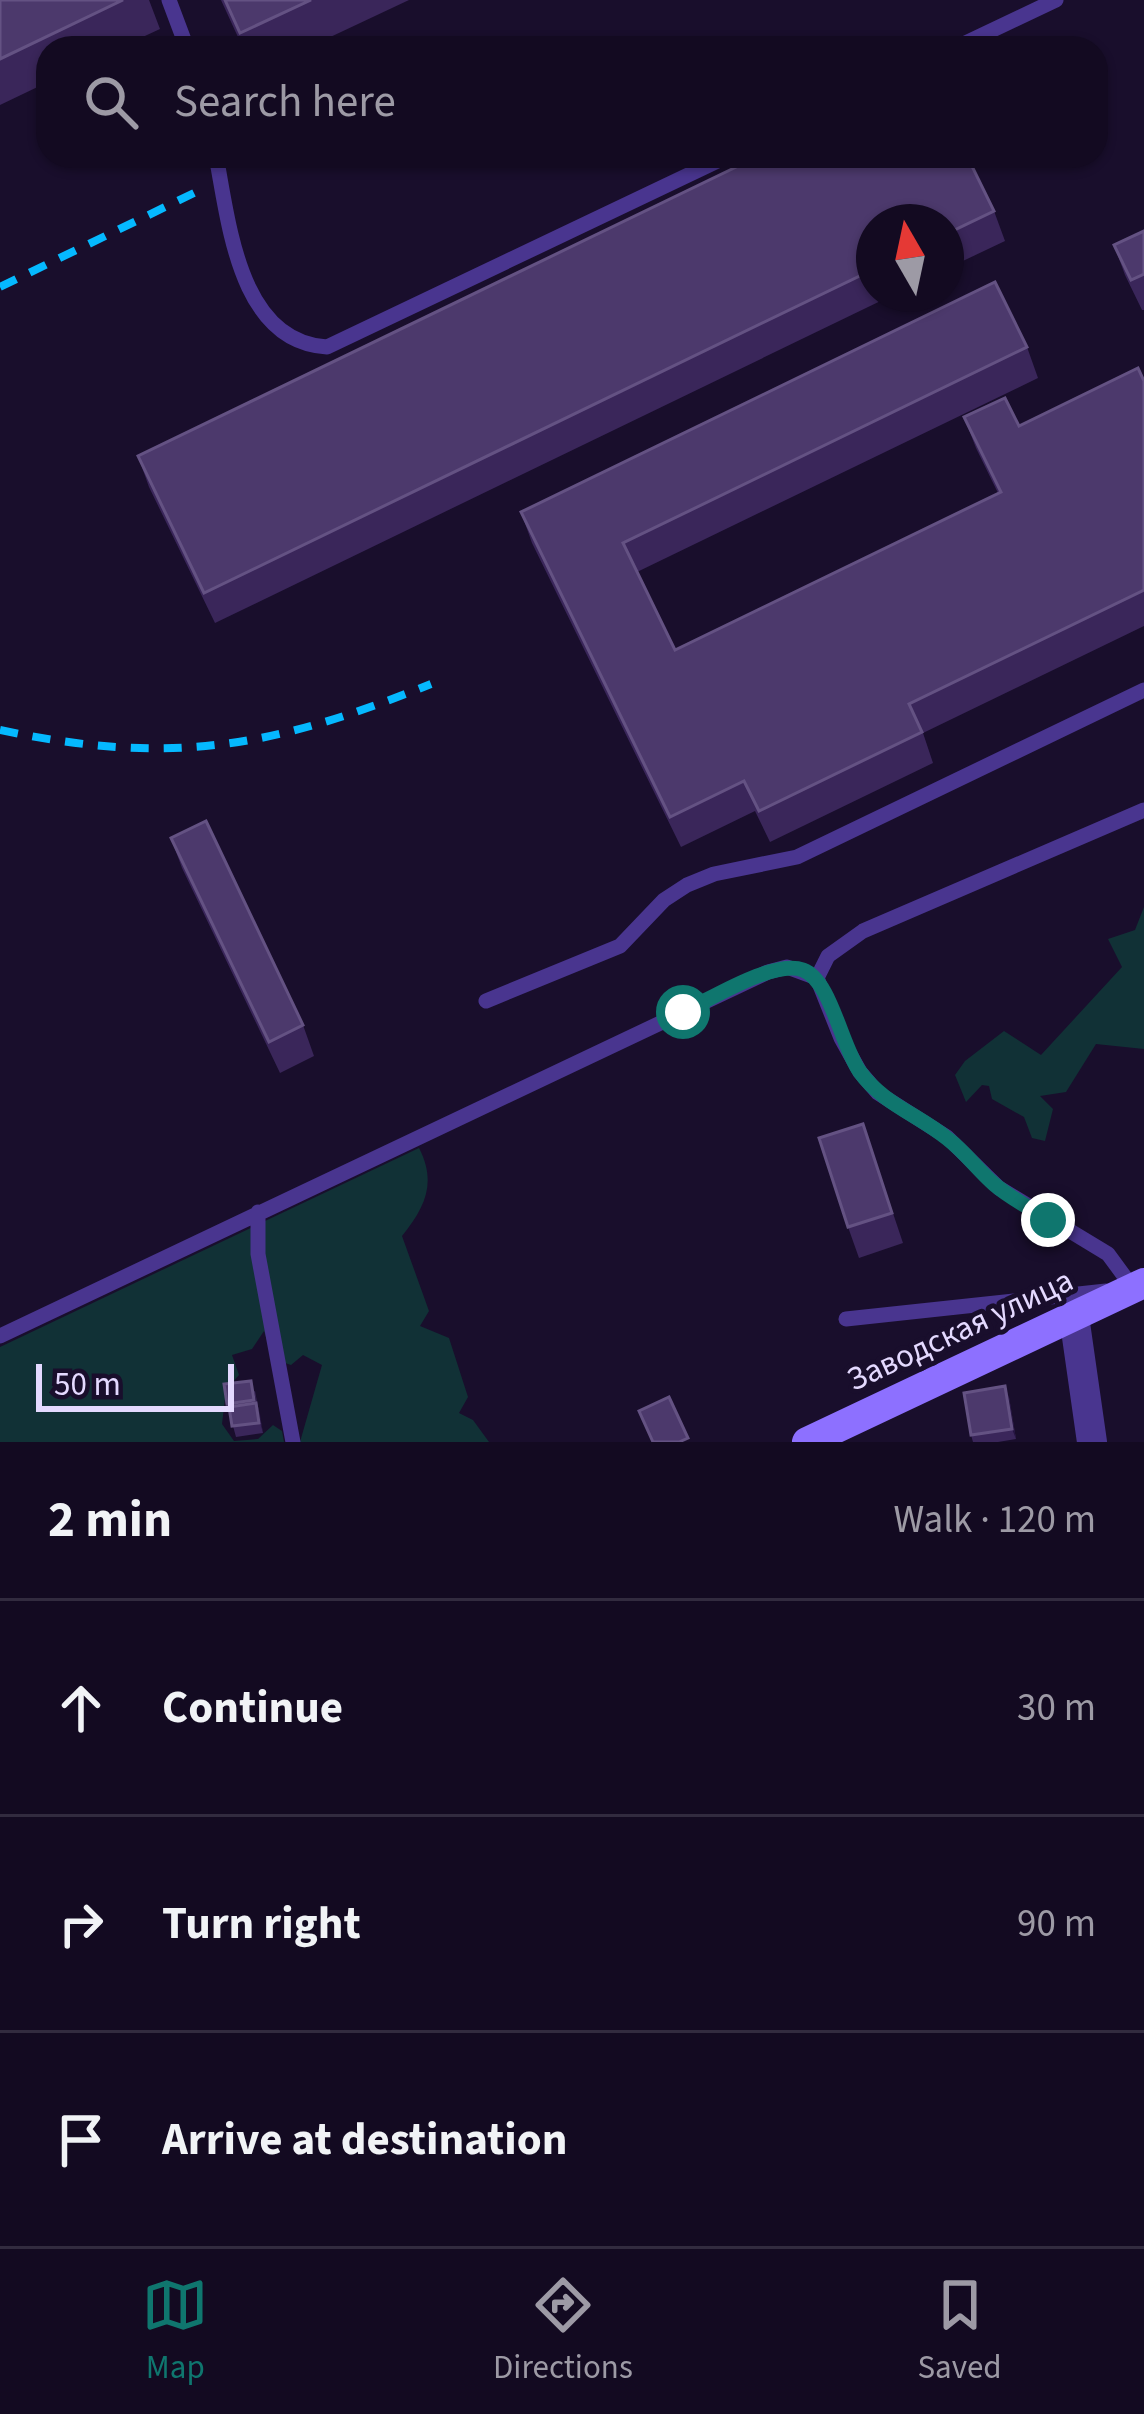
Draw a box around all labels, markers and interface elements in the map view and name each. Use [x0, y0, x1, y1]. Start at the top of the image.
search box [36, 36, 1108, 168]
icon: search [78, 69, 144, 135]
text: Search here [174, 70, 396, 134]
north arrow [856, 204, 964, 312]
route start [656, 985, 710, 1039]
route end [1021, 1193, 1075, 1247]
street label: Заводская улица [839, 1257, 1081, 1403]
scale bar [36, 1358, 234, 1411]
text: 50 m [54, 1361, 121, 1408]
text: 2 min [48, 1484, 172, 1556]
text: Walk · 120 m [893, 1492, 1096, 1548]
icon: ahead [48, 1675, 114, 1741]
text: Continue [162, 1676, 343, 1740]
text: 30 m [1017, 1680, 1096, 1736]
icon: right [48, 1891, 114, 1957]
text: Turn right [162, 1892, 361, 1956]
text: 90 m [1017, 1896, 1096, 1952]
icon: arrive [48, 2107, 114, 2173]
text: Arrive at destination [162, 2108, 567, 2172]
tab: Map [142, 2272, 208, 2391]
tab: Directions [493, 2272, 633, 2391]
tab: Saved [917, 2272, 1002, 2391]

